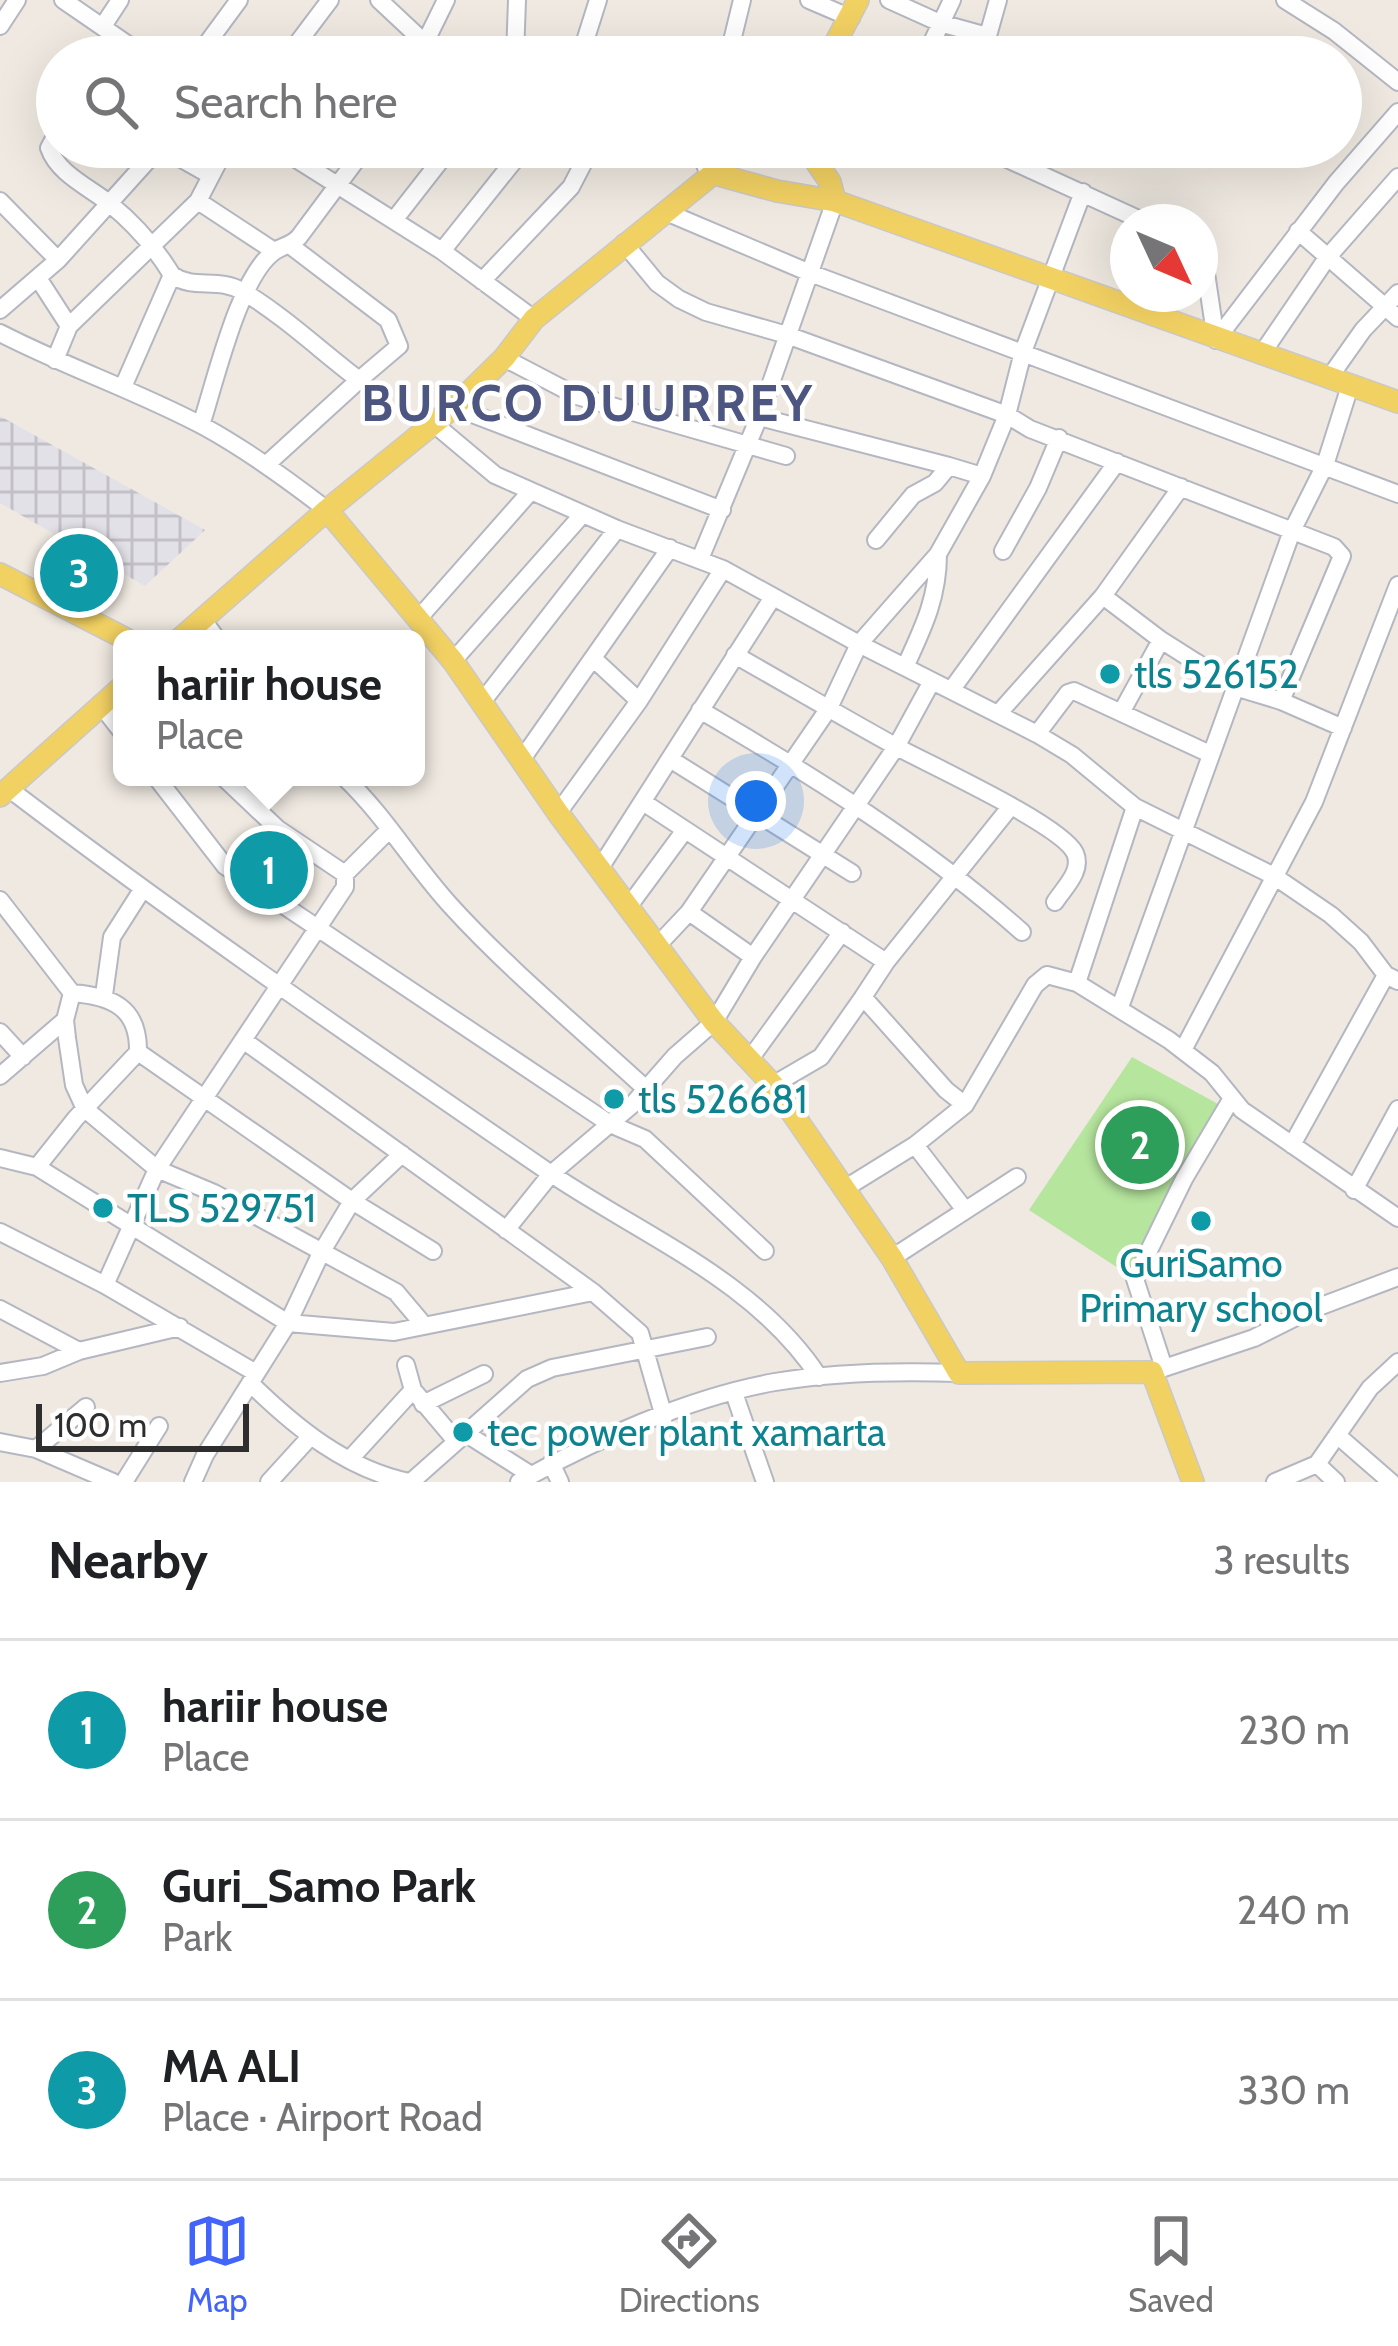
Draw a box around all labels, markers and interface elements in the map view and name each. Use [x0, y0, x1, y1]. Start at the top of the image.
search box [36, 36, 1362, 168]
icon: search [78, 69, 144, 135]
text: Search here [174, 75, 398, 129]
north arrow [1110, 204, 1218, 312]
district label: BURCO DUURREY [361, 372, 815, 434]
pin: 3 [40, 528, 118, 618]
popup [113, 630, 425, 786]
place label: tls 526152 [1134, 650, 1299, 698]
text: hariir house [156, 657, 382, 711]
marker: tls 526152 [1097, 661, 1123, 687]
text: Place [156, 711, 243, 759]
your location [726, 771, 786, 831]
pin: 1 [230, 825, 308, 915]
place label: tls 526681 [638, 1075, 807, 1123]
marker: tls 526681 [601, 1086, 627, 1112]
pin: 2 [1101, 1100, 1179, 1190]
place label: TLS 529751 [127, 1184, 316, 1232]
marker: TLS 529751 [90, 1195, 116, 1221]
marker: GuriSamo Primary school [1188, 1208, 1214, 1234]
place label: GuriSamo Primary school [1079, 1239, 1323, 1332]
scale bar [36, 1398, 249, 1451]
text: 100 m [54, 1405, 147, 1445]
place label: tec power plant xamarta [487, 1408, 886, 1456]
marker: tec power plant xamarta [450, 1419, 476, 1445]
text: Nearby [48, 1529, 208, 1591]
text: 3 results [1213, 1536, 1350, 1584]
text: hariir house [162, 1679, 388, 1733]
text: 1 [80, 1706, 94, 1754]
text: 230 m [1238, 1706, 1350, 1754]
text: Place [162, 1733, 249, 1781]
text: Guri_Samo Park [162, 1859, 476, 1913]
text: 2 [77, 1886, 97, 1934]
text: 240 m [1237, 1886, 1350, 1934]
text: Park [162, 1913, 232, 1961]
text: MA ALI [162, 2039, 301, 2093]
text: 3 [76, 2066, 98, 2114]
text: 330 m [1238, 2066, 1350, 2114]
text: Place · Airport Road [162, 2093, 483, 2141]
tab: Map [184, 2208, 250, 2320]
tab: Directions [619, 2208, 760, 2320]
tab: Saved [1128, 2208, 1214, 2320]

